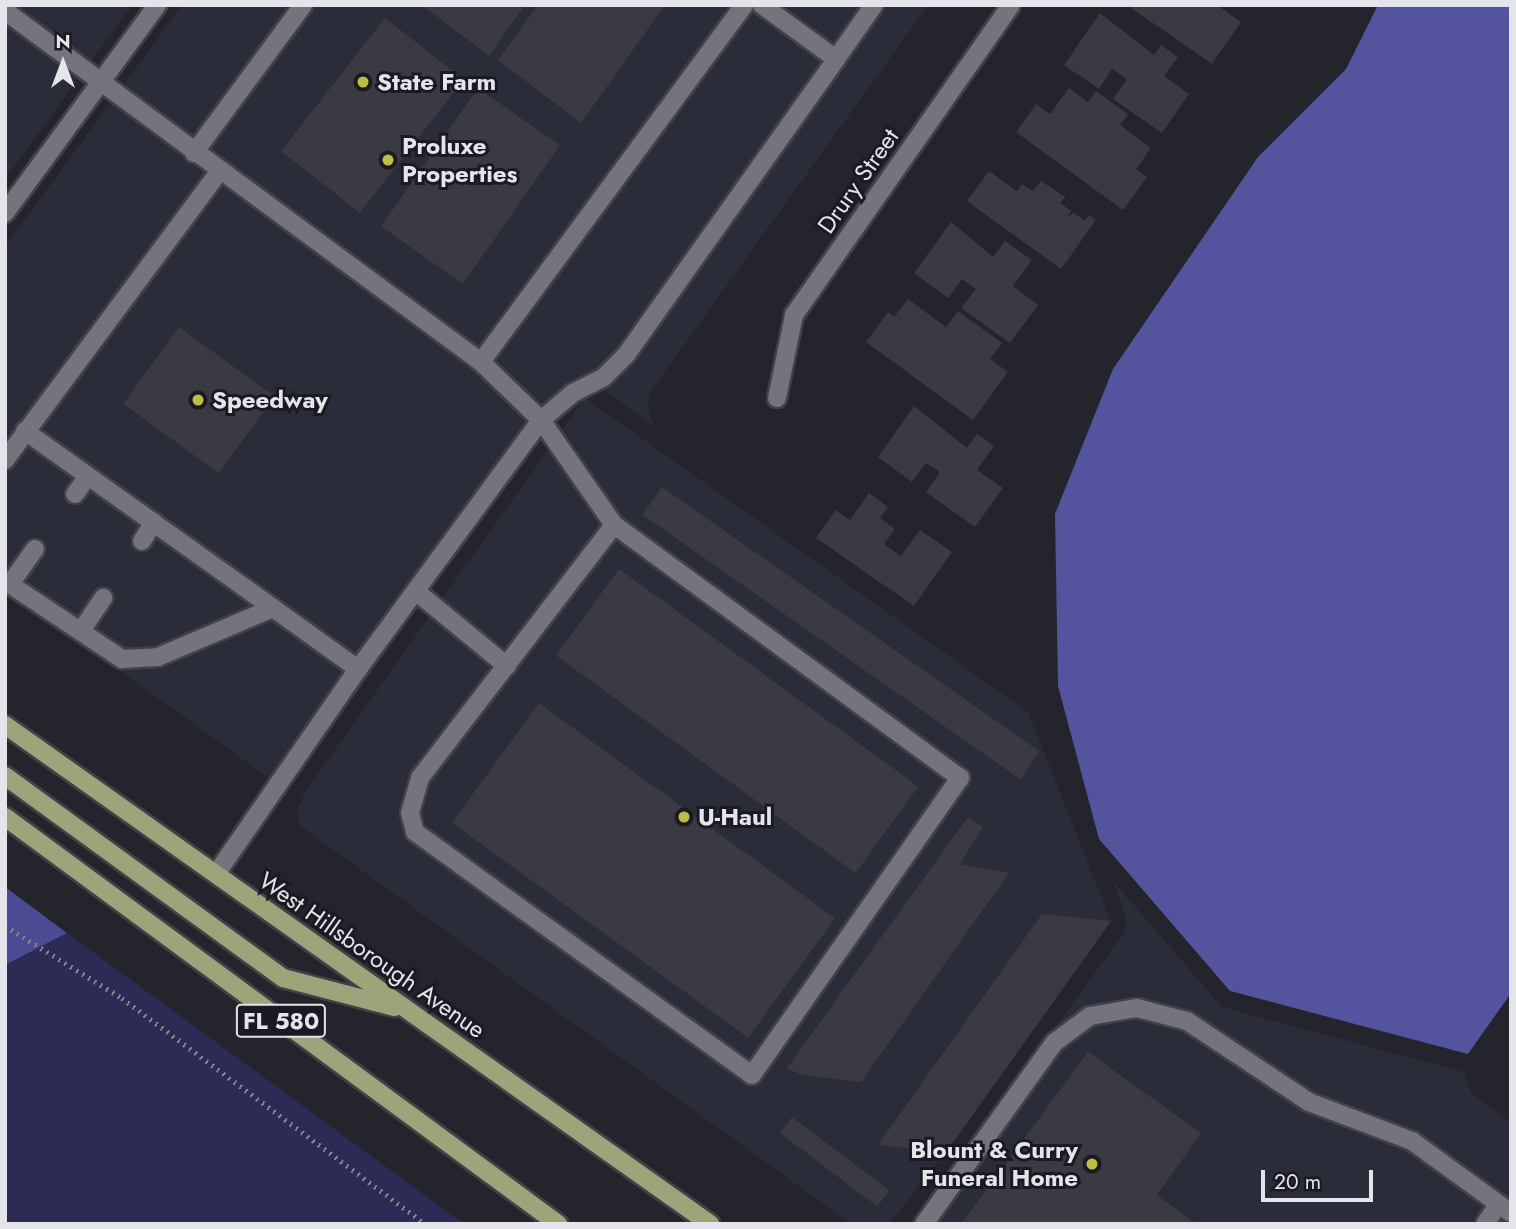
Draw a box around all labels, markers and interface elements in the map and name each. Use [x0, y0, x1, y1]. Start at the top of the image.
north arrow [28, 28, 98, 98]
text: N [55, 28, 71, 55]
place label: State Farm [377, 68, 496, 96]
marker: State Farm [355, 74, 371, 90]
street label: Drury Street [811, 123, 905, 239]
place label: Proluxe Properties [402, 132, 518, 188]
marker: Proluxe Properties [380, 152, 396, 168]
place label: Speedway [212, 386, 328, 414]
marker: Speedway [190, 392, 206, 408]
place label: U-Haul [698, 803, 772, 831]
marker: U-Haul [676, 809, 692, 825]
street label: West Hillsborough Avenue [253, 866, 491, 1044]
road number: FL 580 [236, 1002, 326, 1040]
place label: Blount & Curry Funeral Home [910, 1136, 1078, 1192]
marker: Blount & Curry Funeral Home [1084, 1156, 1100, 1172]
scale bar [1264, 1156, 1376, 1200]
text: 20 m [1274, 1167, 1321, 1197]

